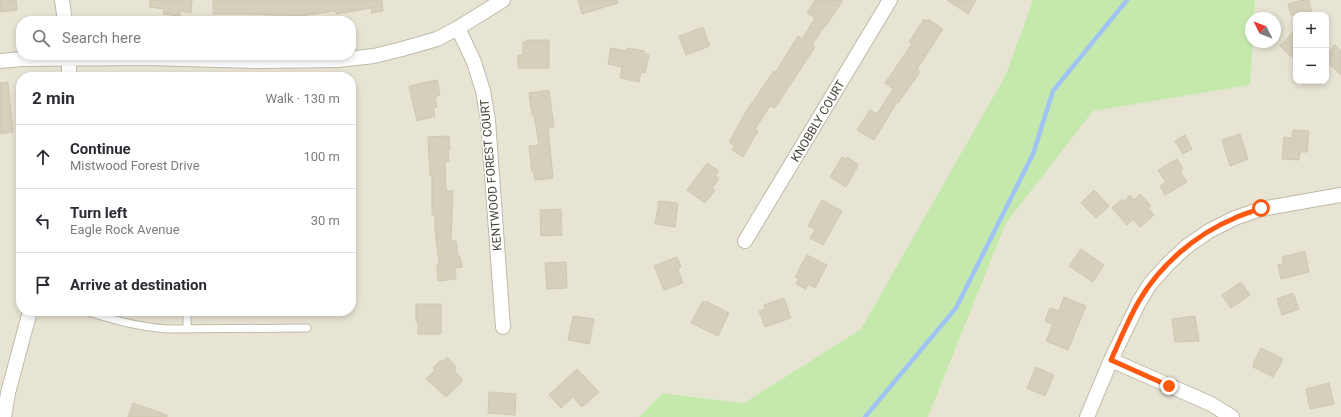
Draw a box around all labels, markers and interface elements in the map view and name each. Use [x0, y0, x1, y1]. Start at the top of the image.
north arrow [1245, 12, 1281, 48]
map controls [1293, 12, 1329, 84]
button: + [1293, 12, 1329, 48]
search box [16, 16, 356, 60]
icon: search [30, 27, 52, 49]
text: Search here [62, 29, 141, 47]
button: − [1293, 48, 1329, 84]
street label: KNOBBLY COURT [788, 78, 848, 164]
text: 2 min [32, 88, 75, 108]
text: Walk · 130 m [265, 91, 340, 106]
street label: KENTWOOD FOREST COURT [477, 99, 505, 251]
text: Continue [70, 140, 131, 158]
icon: ahead [32, 146, 54, 168]
text: 100 m [303, 149, 340, 164]
text: Mistwood Forest Drive [70, 158, 200, 173]
route start [1252, 199, 1270, 217]
text: Turn left [70, 204, 127, 222]
icon: left [32, 210, 54, 232]
text: 30 m [311, 213, 340, 228]
text: Eagle Rock Avenue [70, 222, 180, 237]
icon: arrive [32, 274, 54, 296]
text: Arrive at destination [70, 276, 207, 294]
route end [1160, 377, 1178, 395]

